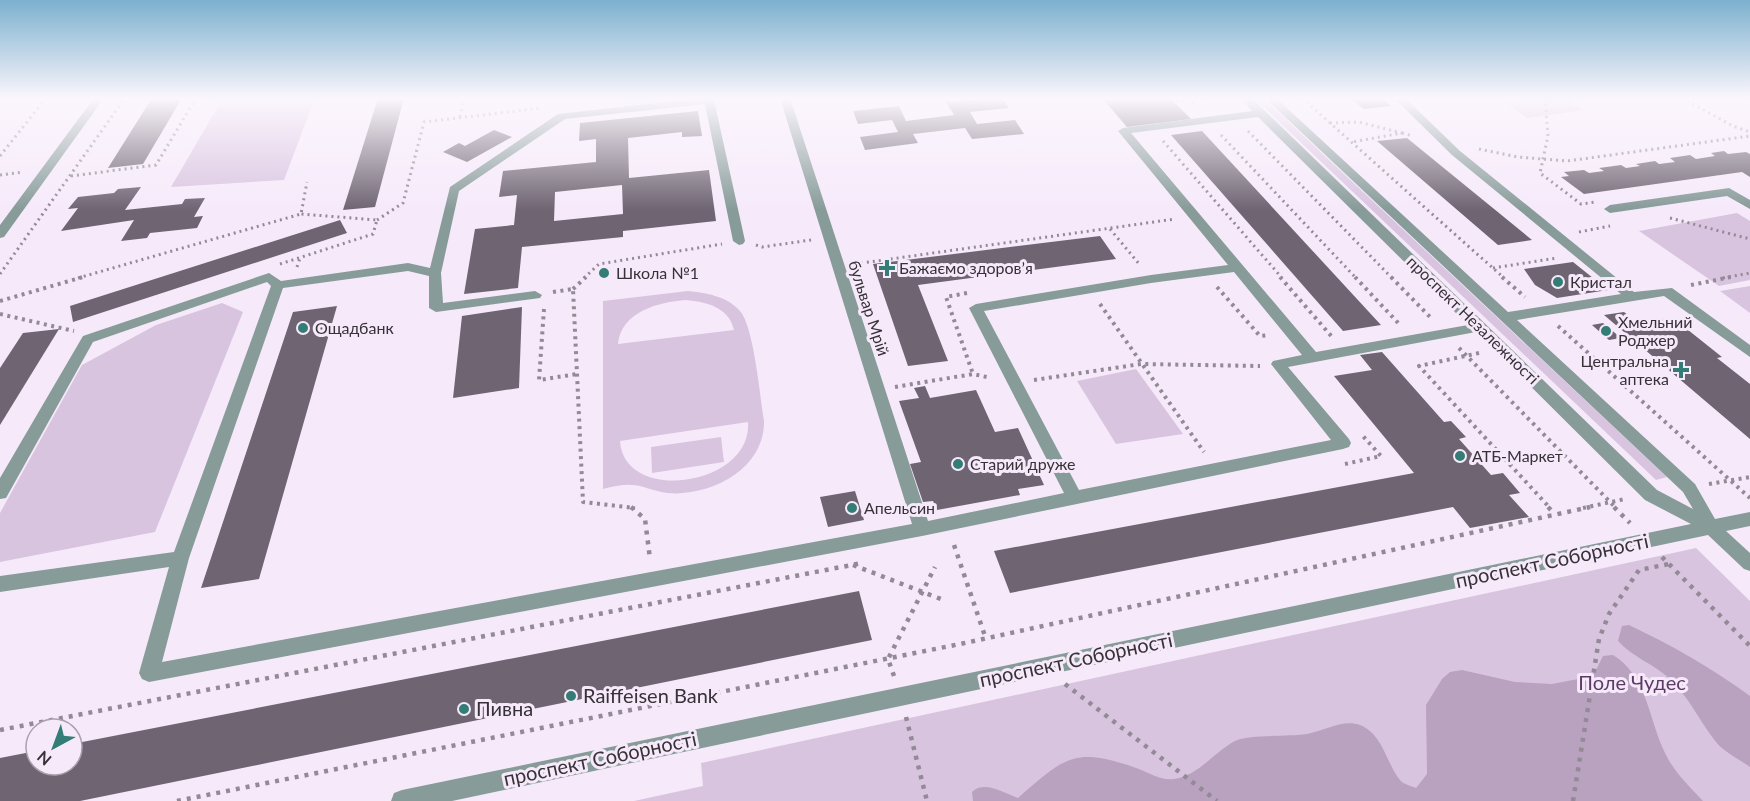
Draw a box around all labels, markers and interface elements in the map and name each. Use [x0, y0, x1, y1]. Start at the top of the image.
street label: проспект Незалежності [1403, 252, 1543, 388]
street label: бульвар Мрій [845, 258, 894, 358]
place label: Бажаємо здоровʼя [899, 258, 1033, 277]
marker: Бажаємо здоровʼя [880, 261, 894, 275]
place label: Школа №1 [616, 263, 699, 282]
marker: Школа №1 [597, 266, 611, 280]
place label: Кристал [1570, 272, 1632, 291]
marker: Кристал [1551, 275, 1565, 289]
place label: Хмельний Роджер [1618, 312, 1692, 349]
place label: Ощадбанк [315, 318, 394, 337]
marker: Ощадбанк [296, 321, 310, 335]
marker: Хмельний Роджер [1599, 324, 1613, 338]
place label: Центральна аптека [1581, 351, 1669, 388]
marker: Центральна аптека [1674, 363, 1688, 377]
place label: АТБ-Маркет [1472, 446, 1563, 465]
marker: АТБ-Маркет [1453, 449, 1467, 463]
place label: Старий друже [970, 454, 1075, 473]
marker: Старий друже [951, 457, 965, 471]
place label: Апельсин [864, 498, 935, 517]
marker: Апельсин [845, 501, 859, 515]
street label: проспект Соборності [1453, 528, 1650, 592]
street label: проспект Соборності [977, 627, 1174, 691]
park label: Поле Чудес [1578, 670, 1686, 694]
place label: Raiffeisen Bank [583, 683, 719, 707]
marker: Raiffeisen Bank [564, 689, 578, 703]
place label: Пивна [476, 696, 533, 720]
marker: Пивна [457, 702, 471, 716]
north arrow [24, 717, 84, 777]
street label: проспект Соборності [501, 726, 698, 790]
text: N [33, 747, 55, 770]

